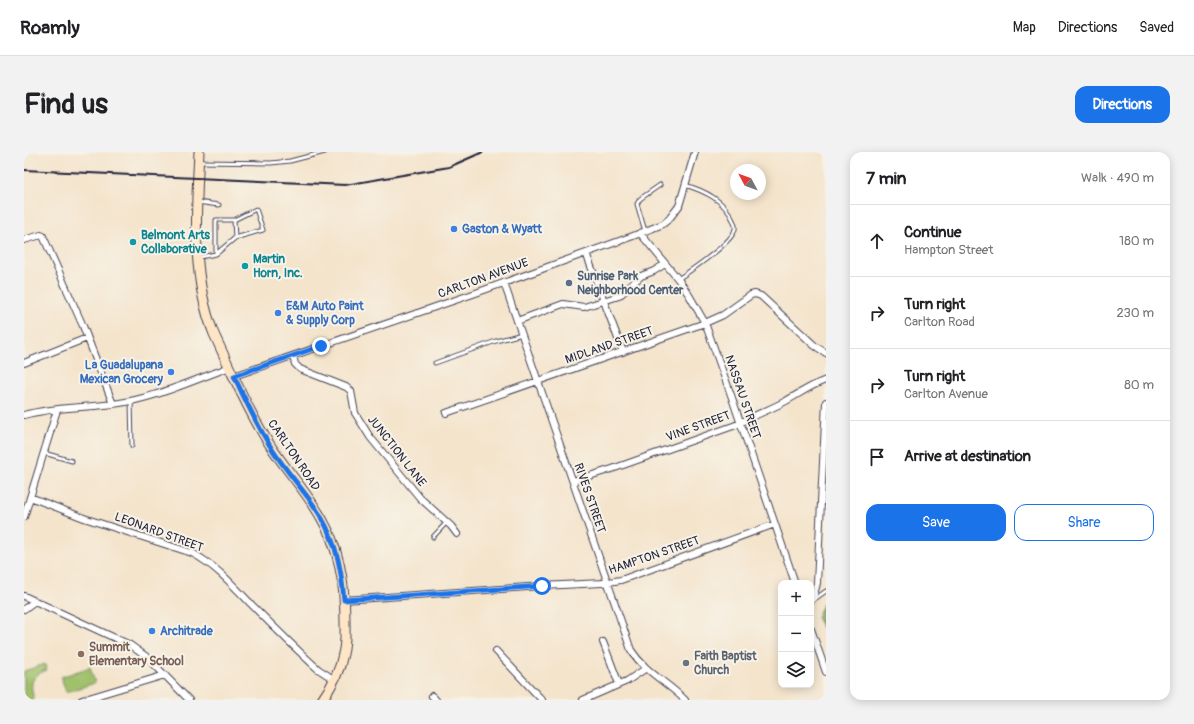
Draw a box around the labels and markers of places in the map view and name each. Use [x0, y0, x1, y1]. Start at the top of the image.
place label: Gaston & Wyatt [462, 222, 543, 237]
marker: Gaston & Wyatt [449, 224, 459, 234]
place label: Belmont Arts Collaborative [141, 228, 211, 257]
marker: Belmont Arts Collaborative [128, 237, 138, 247]
place label: Martin Horn, Inc. [253, 252, 303, 281]
marker: Martin Horn, Inc. [240, 261, 250, 271]
place label: Sunrise Park Neighborhood Center [577, 269, 684, 298]
marker: Sunrise Park Neighborhood Center [564, 278, 574, 288]
place label: E&M Auto Paint & Supply Corp [286, 299, 365, 328]
marker: E&M Auto Paint & Supply Corp [273, 308, 283, 318]
place label: La Guadalupana Mexican Grocery [80, 358, 164, 387]
marker: La Guadalupana Mexican Grocery [166, 367, 176, 377]
place label: Architrade [160, 624, 214, 639]
marker: Architrade [147, 626, 157, 636]
place label: Summit Elementary School [89, 640, 184, 669]
marker: Summit Elementary School [76, 649, 86, 659]
place label: Faith Baptist Church [694, 649, 758, 678]
marker: Faith Baptist Church [681, 658, 691, 668]

